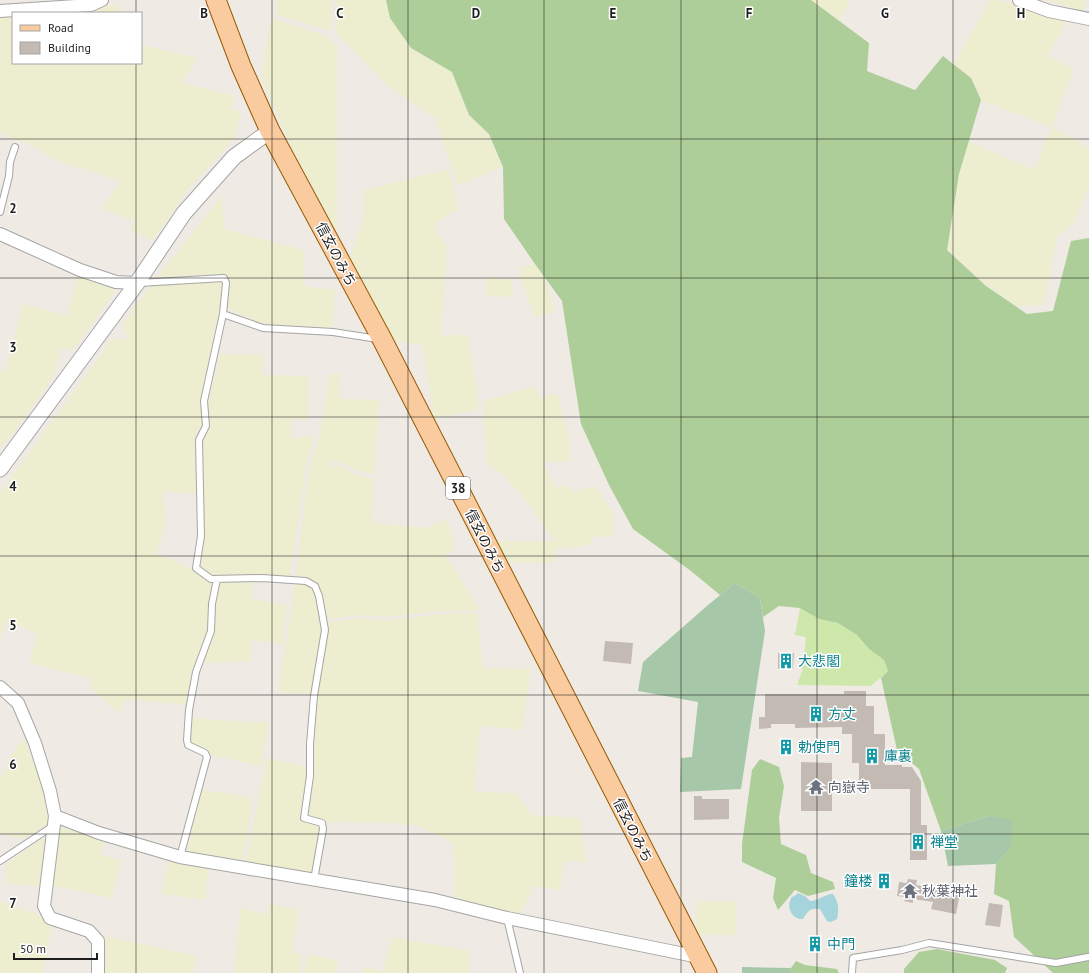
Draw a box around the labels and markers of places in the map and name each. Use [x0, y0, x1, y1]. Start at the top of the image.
building icon: 大悲閣 [777, 652, 795, 670]
place label: 大悲閣 [798, 652, 840, 670]
building icon: 方丈 [807, 705, 825, 723]
place label: 方丈 [828, 705, 856, 723]
building icon: 勅使門 [777, 738, 795, 756]
place label: 勅使門 [798, 738, 840, 756]
building icon: 庫裏 [863, 747, 881, 765]
place label: 庫裏 [884, 747, 912, 765]
temple icon: 向嶽寺 [807, 778, 825, 796]
place label: 向嶽寺 [828, 778, 870, 796]
building icon: 禅堂 [909, 833, 927, 851]
place label: 禅堂 [930, 833, 958, 851]
place label: 鐘楼 [844, 872, 873, 890]
building icon: 鐘楼 [875, 872, 893, 890]
temple icon: 秋葉神社 [901, 882, 919, 900]
place label: 秋葉神社 [922, 882, 978, 900]
building icon: 中門 [806, 935, 824, 953]
place label: 中門 [827, 935, 855, 953]

